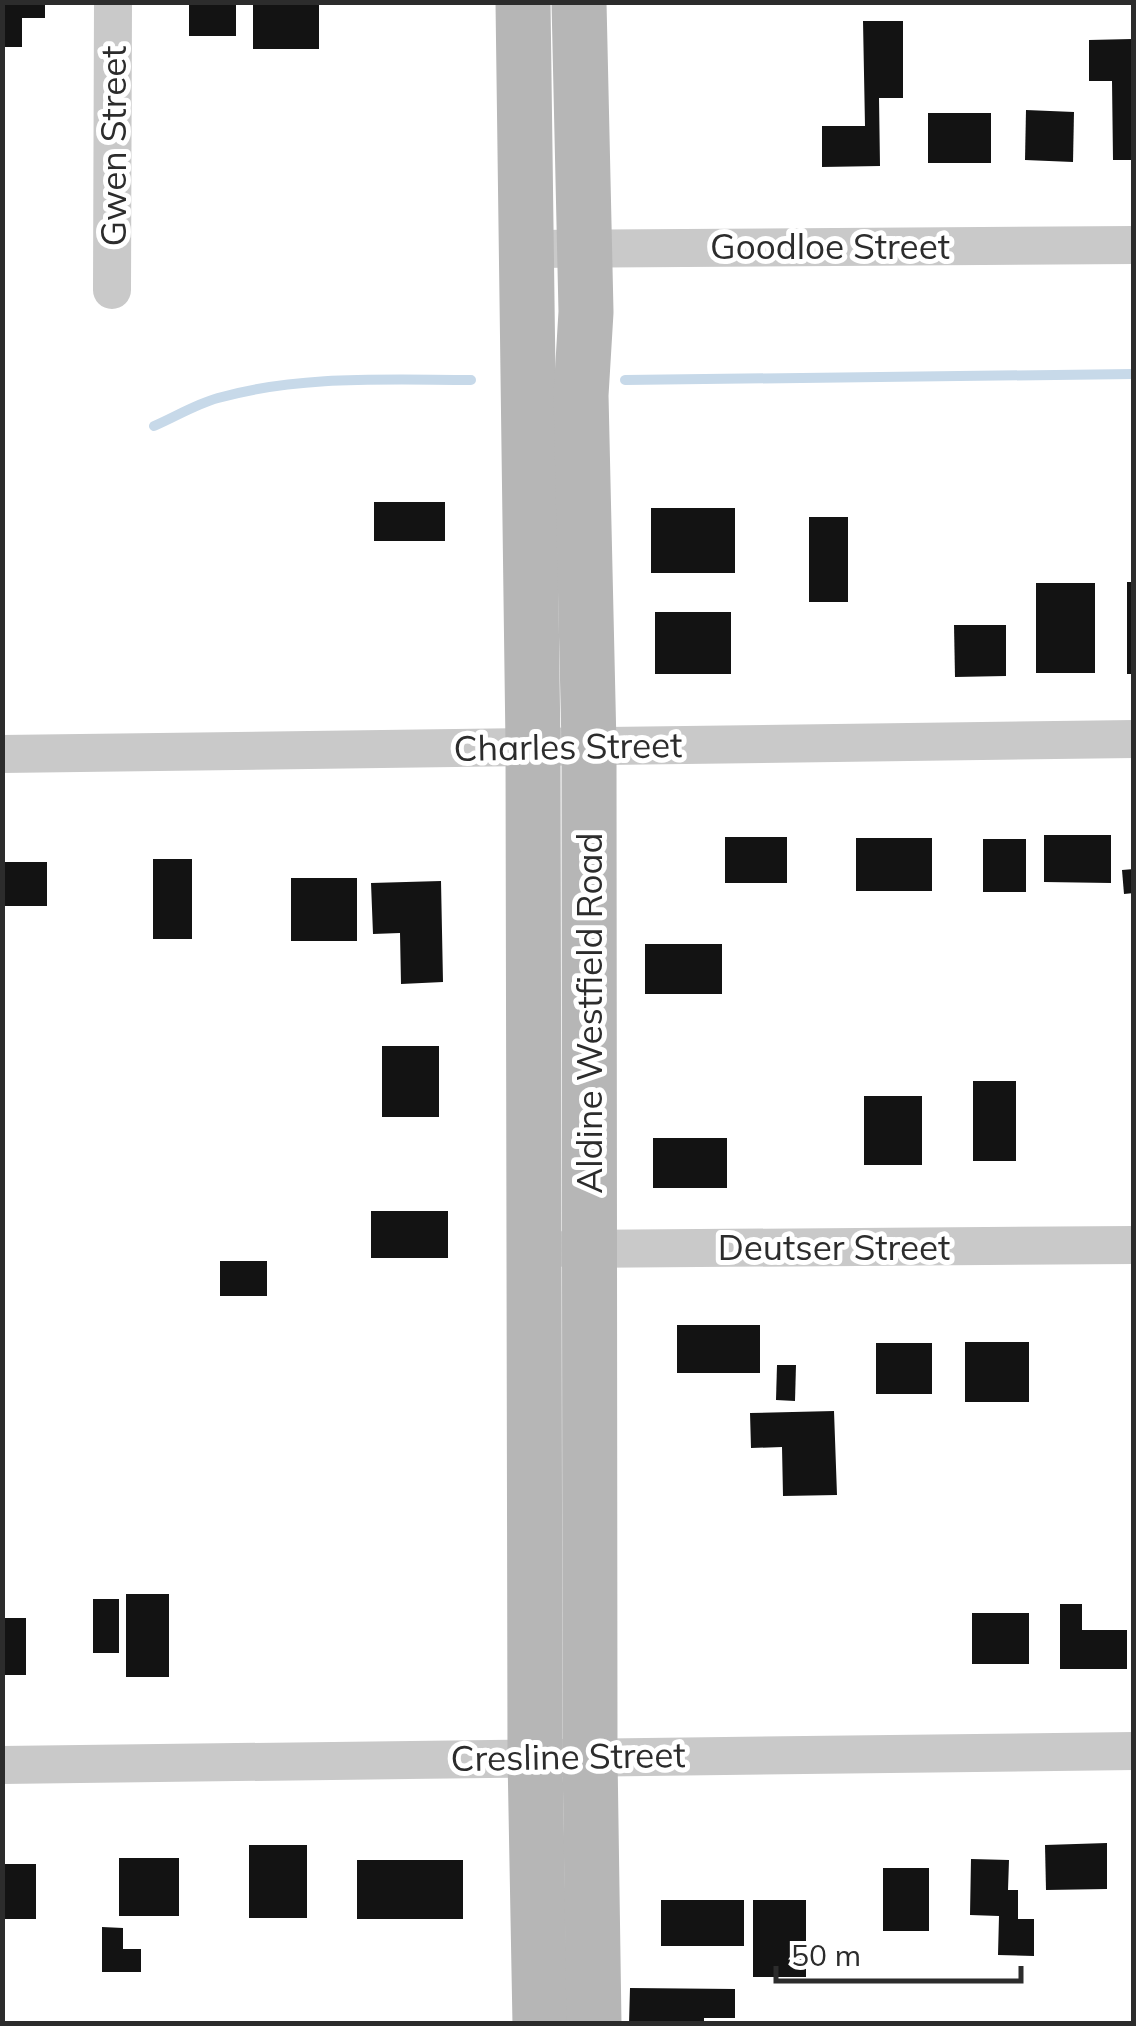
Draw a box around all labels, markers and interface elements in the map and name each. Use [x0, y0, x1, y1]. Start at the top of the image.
street label: Gwen Street [91, 45, 135, 247]
street label: Goodloe Street [710, 224, 950, 268]
street label: Charles Street [453, 722, 683, 770]
street label: Aldine Westfield Road [567, 833, 611, 1193]
street label: Deutser Street [718, 1225, 950, 1269]
street label: Cresline Street [450, 1732, 686, 1780]
scale bar [776, 1921, 1021, 1983]
text: 50 m [791, 1936, 861, 1974]

